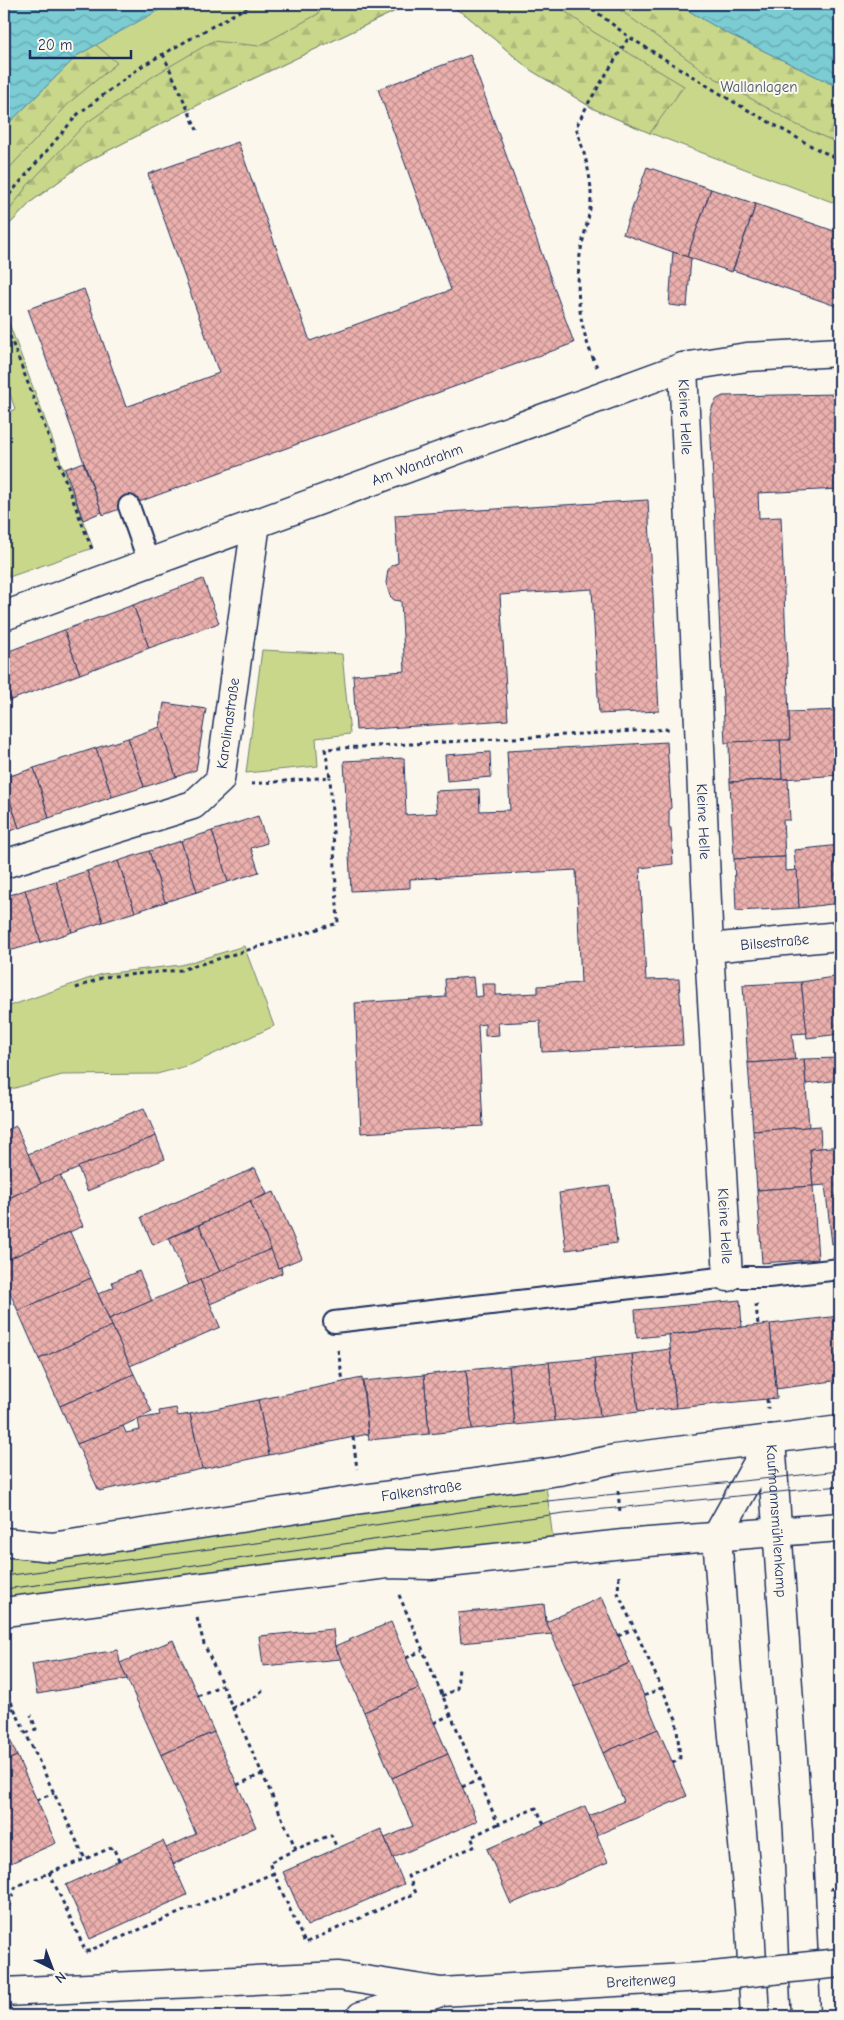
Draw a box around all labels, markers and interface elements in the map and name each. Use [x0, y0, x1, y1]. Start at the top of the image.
scale bar [30, 28, 131, 60]
text: 20 m [38, 36, 72, 54]
park label: Wallanlagen [720, 78, 798, 96]
street label: Kleine Helle [675, 379, 696, 456]
street label: Am Wandrahm [369, 440, 465, 489]
street label: Karolinastraße [213, 676, 243, 770]
street label: Kleine Helle [693, 783, 714, 860]
street label: Bilsestraße [739, 930, 810, 954]
street label: Kleine Helle [714, 1188, 736, 1265]
street label: Kaufmannsmühlenkamp [762, 1444, 791, 1598]
street label: Falkenstraße [380, 1476, 463, 1505]
north arrow [28, 1942, 78, 1992]
text: N [51, 1968, 69, 1987]
street label: Breitenweg [606, 1970, 676, 1992]

